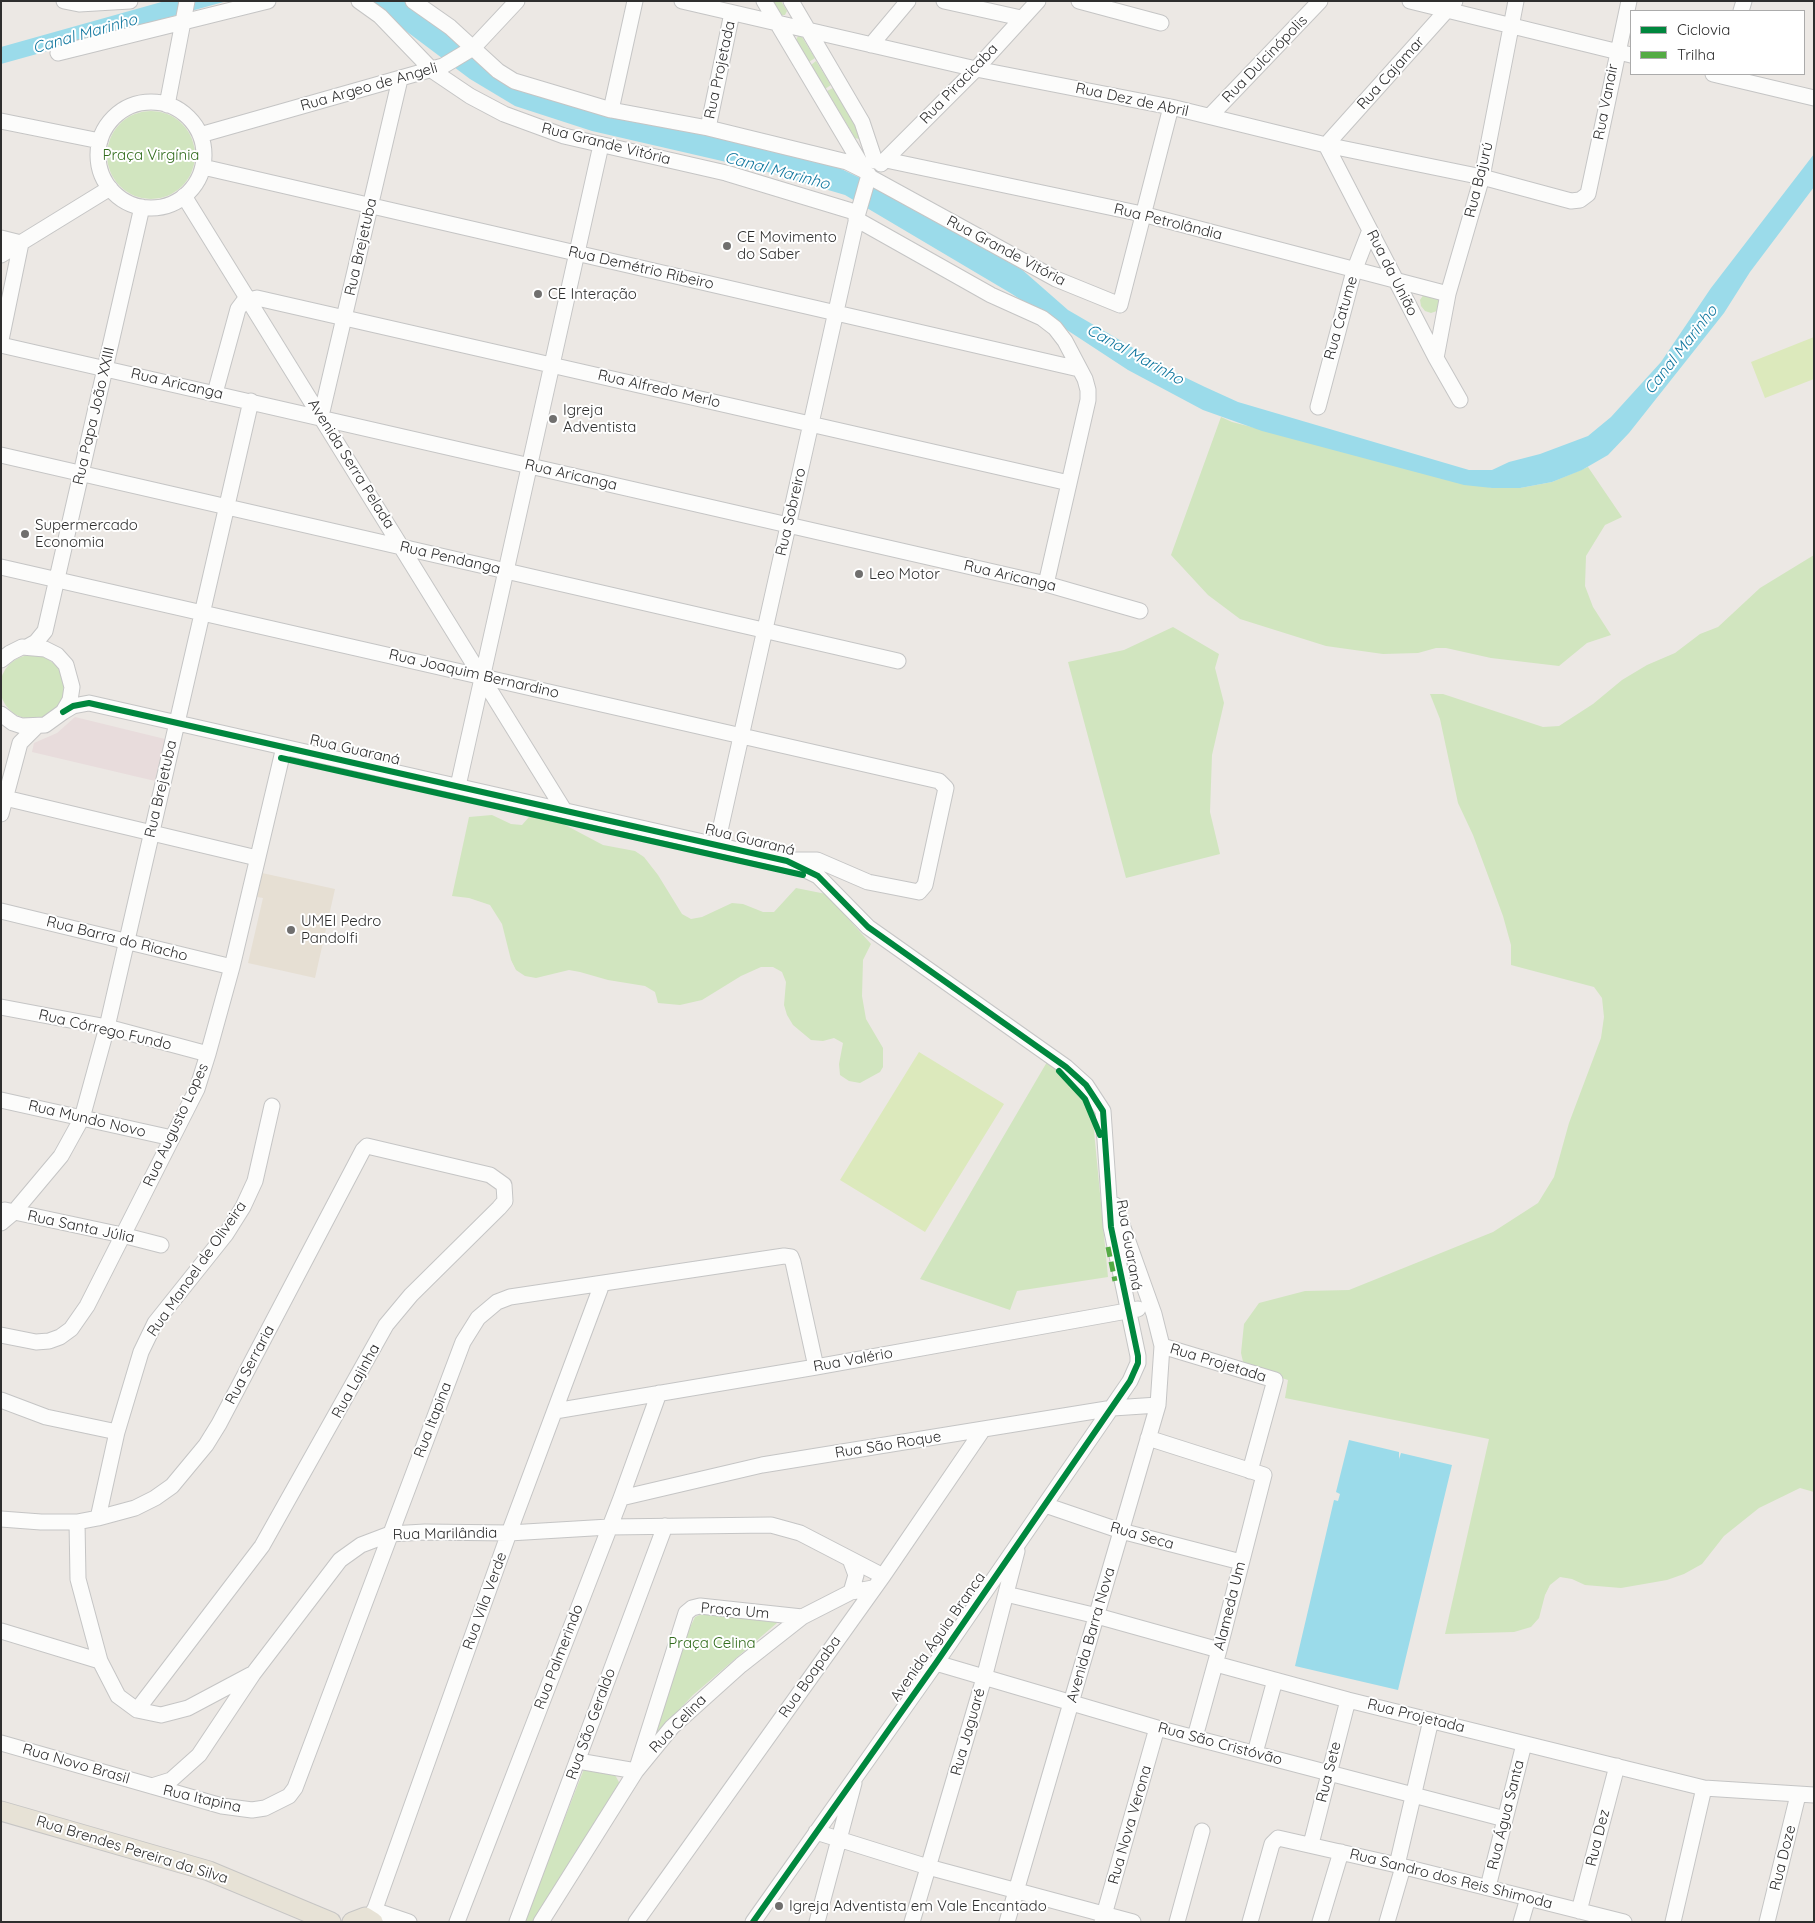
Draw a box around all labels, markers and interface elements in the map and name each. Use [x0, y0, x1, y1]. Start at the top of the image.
water label: Canal Marinho [31, 10, 139, 58]
legend [1630, 10, 1805, 75]
street label: Rua Dulcinópolis [1219, 11, 1311, 107]
street label: Rua Projetada [701, 19, 739, 121]
text: Ciclovia [1677, 20, 1730, 39]
street label: Rua Cajamar [1353, 33, 1429, 113]
street label: Rua Piracicaba [916, 40, 1002, 128]
text: Trilha [1677, 45, 1715, 64]
street label: Rua Argeo de Angeli [298, 59, 440, 115]
street label: Rua Vanair [1590, 62, 1622, 142]
street label: Rua Dez de Abril [1074, 79, 1190, 121]
street label: Rua Grande Vitória [540, 119, 672, 169]
street label: Rua Bajurú [1461, 140, 1497, 220]
park label: Praça Virgínia [103, 146, 199, 164]
water label: Canal Marinho [723, 148, 831, 194]
street label: Rua Brejetuba [341, 196, 381, 298]
street label: Rua Petrolândia [1112, 200, 1224, 244]
street label: Rua Grande Vitória [943, 212, 1069, 290]
street label: Rua da União [1363, 227, 1421, 319]
place label: CE Movimento do Saber [737, 228, 837, 263]
marker: CE Movimento do Saber [721, 240, 733, 252]
street label: Rua Demétrio Ribeiro [566, 242, 716, 294]
street label: Rua Catume [1320, 274, 1362, 362]
place label: CE Interação [548, 285, 637, 303]
marker: CE Interação [532, 288, 544, 300]
water label: Canal Marinho [1640, 302, 1722, 398]
water label: Canal Marinho [1083, 321, 1187, 389]
street label: Rua Papa João XXIII [69, 345, 119, 487]
street label: Rua Aricanga [129, 365, 225, 403]
street label: Rua Alfredo Merlo [596, 366, 722, 412]
street label: Avenida Serra Pelada [304, 396, 398, 532]
place label: Igreja Adventista [563, 401, 636, 436]
marker: Igreja Adventista [547, 413, 559, 425]
street label: Rua Aricanga [523, 456, 619, 494]
street label: Rua Sobreiro [772, 466, 810, 558]
place label: Supermercado Economia [35, 516, 138, 551]
marker: Supermercado Economia [19, 528, 31, 540]
street label: Rua Pendanga [398, 538, 502, 578]
street label: Rua Aricanga [962, 557, 1058, 595]
place label: Leo Motor [869, 565, 940, 583]
marker: Leo Motor [853, 568, 865, 580]
street label: Rua Joaquim Bernardino [387, 646, 561, 702]
street label: Rua Guaraná [308, 731, 402, 769]
street label: Rua Brejetuba [141, 738, 181, 840]
street label: Rua Guaraná [703, 820, 797, 860]
place label: UMEI Pedro Pandolfi [301, 912, 381, 947]
street label: Rua Barra do Riacho [44, 913, 190, 965]
marker: UMEI Pedro Pandolfi [285, 924, 297, 936]
street label: Rua Córrego Fundo [37, 1006, 173, 1054]
street label: Rua Augusto Lopes [139, 1060, 213, 1190]
street label: Rua Mundo Novo [26, 1097, 148, 1141]
street label: Rua Manoel de Oliveira [143, 1198, 251, 1340]
street label: Rua Guaraná [1112, 1198, 1146, 1292]
street label: Rua Santa Júlia [26, 1207, 136, 1247]
street label: Rua Serraria [222, 1322, 278, 1408]
street label: Rua Projetada [1168, 1340, 1268, 1386]
street label: Rua Lajinha [328, 1341, 384, 1421]
street label: Rua Valério [812, 1344, 894, 1376]
street label: Rua Itapina [410, 1380, 456, 1460]
street label: Rua São Roque [834, 1428, 942, 1462]
street label: Rua Seca [1108, 1518, 1176, 1554]
street label: Rua Marilândia [393, 1524, 497, 1544]
street label: Rua Vila Verde [459, 1550, 511, 1652]
street label: Alameda Um [1210, 1560, 1250, 1652]
street label: Avenida Barra Nova [1063, 1565, 1119, 1705]
street label: Avenida Águia Branca [887, 1569, 989, 1705]
street label: Praça Um [700, 1599, 770, 1623]
street label: Rua Palmerindo [531, 1602, 587, 1712]
street label: Rua Boapaba [775, 1633, 845, 1721]
park label: Praça Celina [668, 1634, 756, 1652]
street label: Rua São Geraldo [562, 1666, 620, 1782]
street label: Rua Jaguaré [947, 1686, 989, 1778]
street label: Rua Celina [646, 1691, 710, 1757]
street label: Rua Projetada [1365, 1695, 1467, 1737]
street label: Rua São Cristóvão [1156, 1719, 1284, 1769]
street label: Rua Novo Brasil [20, 1740, 132, 1788]
street label: Rua Sete [1313, 1740, 1345, 1804]
street label: Rua Água Santa [1484, 1758, 1528, 1872]
street label: Rua Nova Verona [1104, 1763, 1156, 1887]
street label: Rua Itapina [161, 1781, 243, 1817]
street label: Rua Dez [1582, 1808, 1614, 1868]
street label: Rua Brendes Pereira da Silva [34, 1812, 230, 1888]
street label: Rua Doze [1766, 1823, 1800, 1893]
street label: Rua Sandro dos Reis Shimoda [1348, 1845, 1554, 1913]
place label: Igreja Adventista em Vale Encantado [789, 1897, 1047, 1915]
marker: Igreja Adventista em Vale Encantado [773, 1900, 785, 1912]

